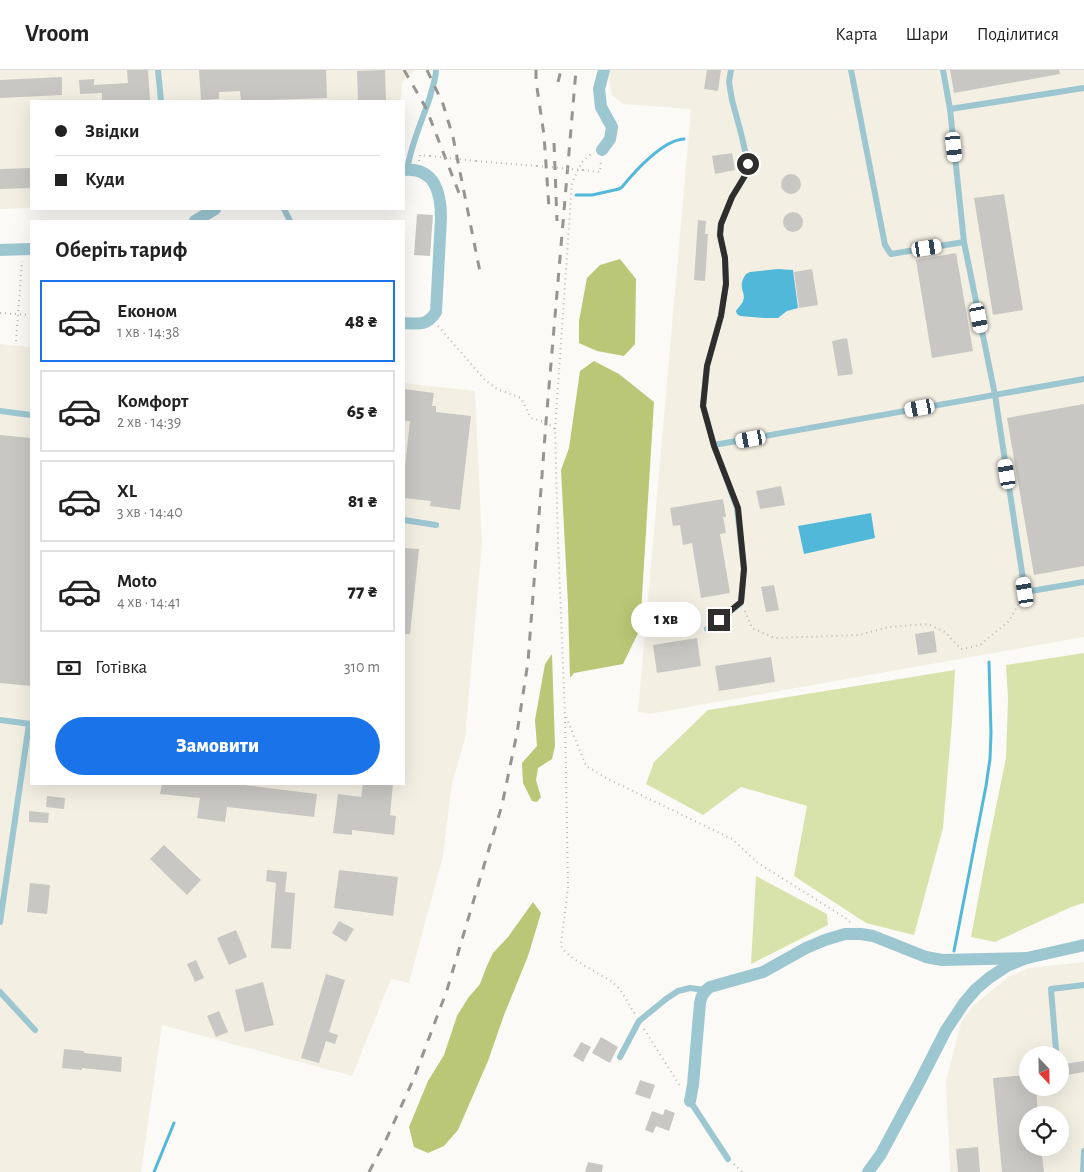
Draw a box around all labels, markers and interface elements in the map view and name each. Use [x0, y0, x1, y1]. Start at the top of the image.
text: Vroom [25, 22, 89, 46]
text: Карта [835, 26, 877, 44]
text: Шари [905, 26, 949, 44]
text: Поділитися [977, 26, 1059, 44]
text: Звідки [85, 122, 139, 141]
car [944, 131, 963, 163]
route start [737, 153, 759, 175]
text: Куди [85, 170, 125, 189]
car [911, 238, 942, 258]
text: Оберіть тариф [55, 239, 187, 261]
icon: car [57, 299, 102, 344]
text: Економ [117, 302, 177, 321]
car [968, 302, 989, 334]
text: 48 ₴ [345, 312, 378, 331]
text: 1 хв · 14:38 [117, 324, 180, 340]
icon: car [57, 389, 102, 434]
text: Комфорт [117, 392, 188, 411]
car [903, 398, 936, 418]
text: 65 ₴ [347, 402, 378, 421]
text: 2 хв · 14:39 [117, 414, 181, 430]
car [734, 429, 767, 449]
car [997, 458, 1016, 490]
icon: car [57, 479, 102, 524]
text: XL [117, 482, 137, 501]
text: 81 ₴ [348, 492, 378, 511]
text: 3 хв · 14:40 [117, 504, 183, 520]
icon: car [57, 569, 102, 614]
text: Moto [117, 572, 157, 591]
car [1015, 576, 1034, 608]
text: 77 ₴ [348, 582, 378, 601]
text: 4 хв · 14:41 [117, 594, 181, 610]
callout: 1 хв [632, 602, 702, 638]
route end [708, 609, 730, 631]
text: 1 хв [654, 611, 678, 627]
icon: cash [55, 654, 83, 682]
text: Готівка [95, 658, 147, 677]
text: 310 m [344, 659, 380, 675]
button: Замовити [55, 717, 380, 775]
north arrow [1019, 1046, 1069, 1096]
map controls [1019, 1046, 1069, 1156]
button: locate [1019, 1106, 1069, 1156]

